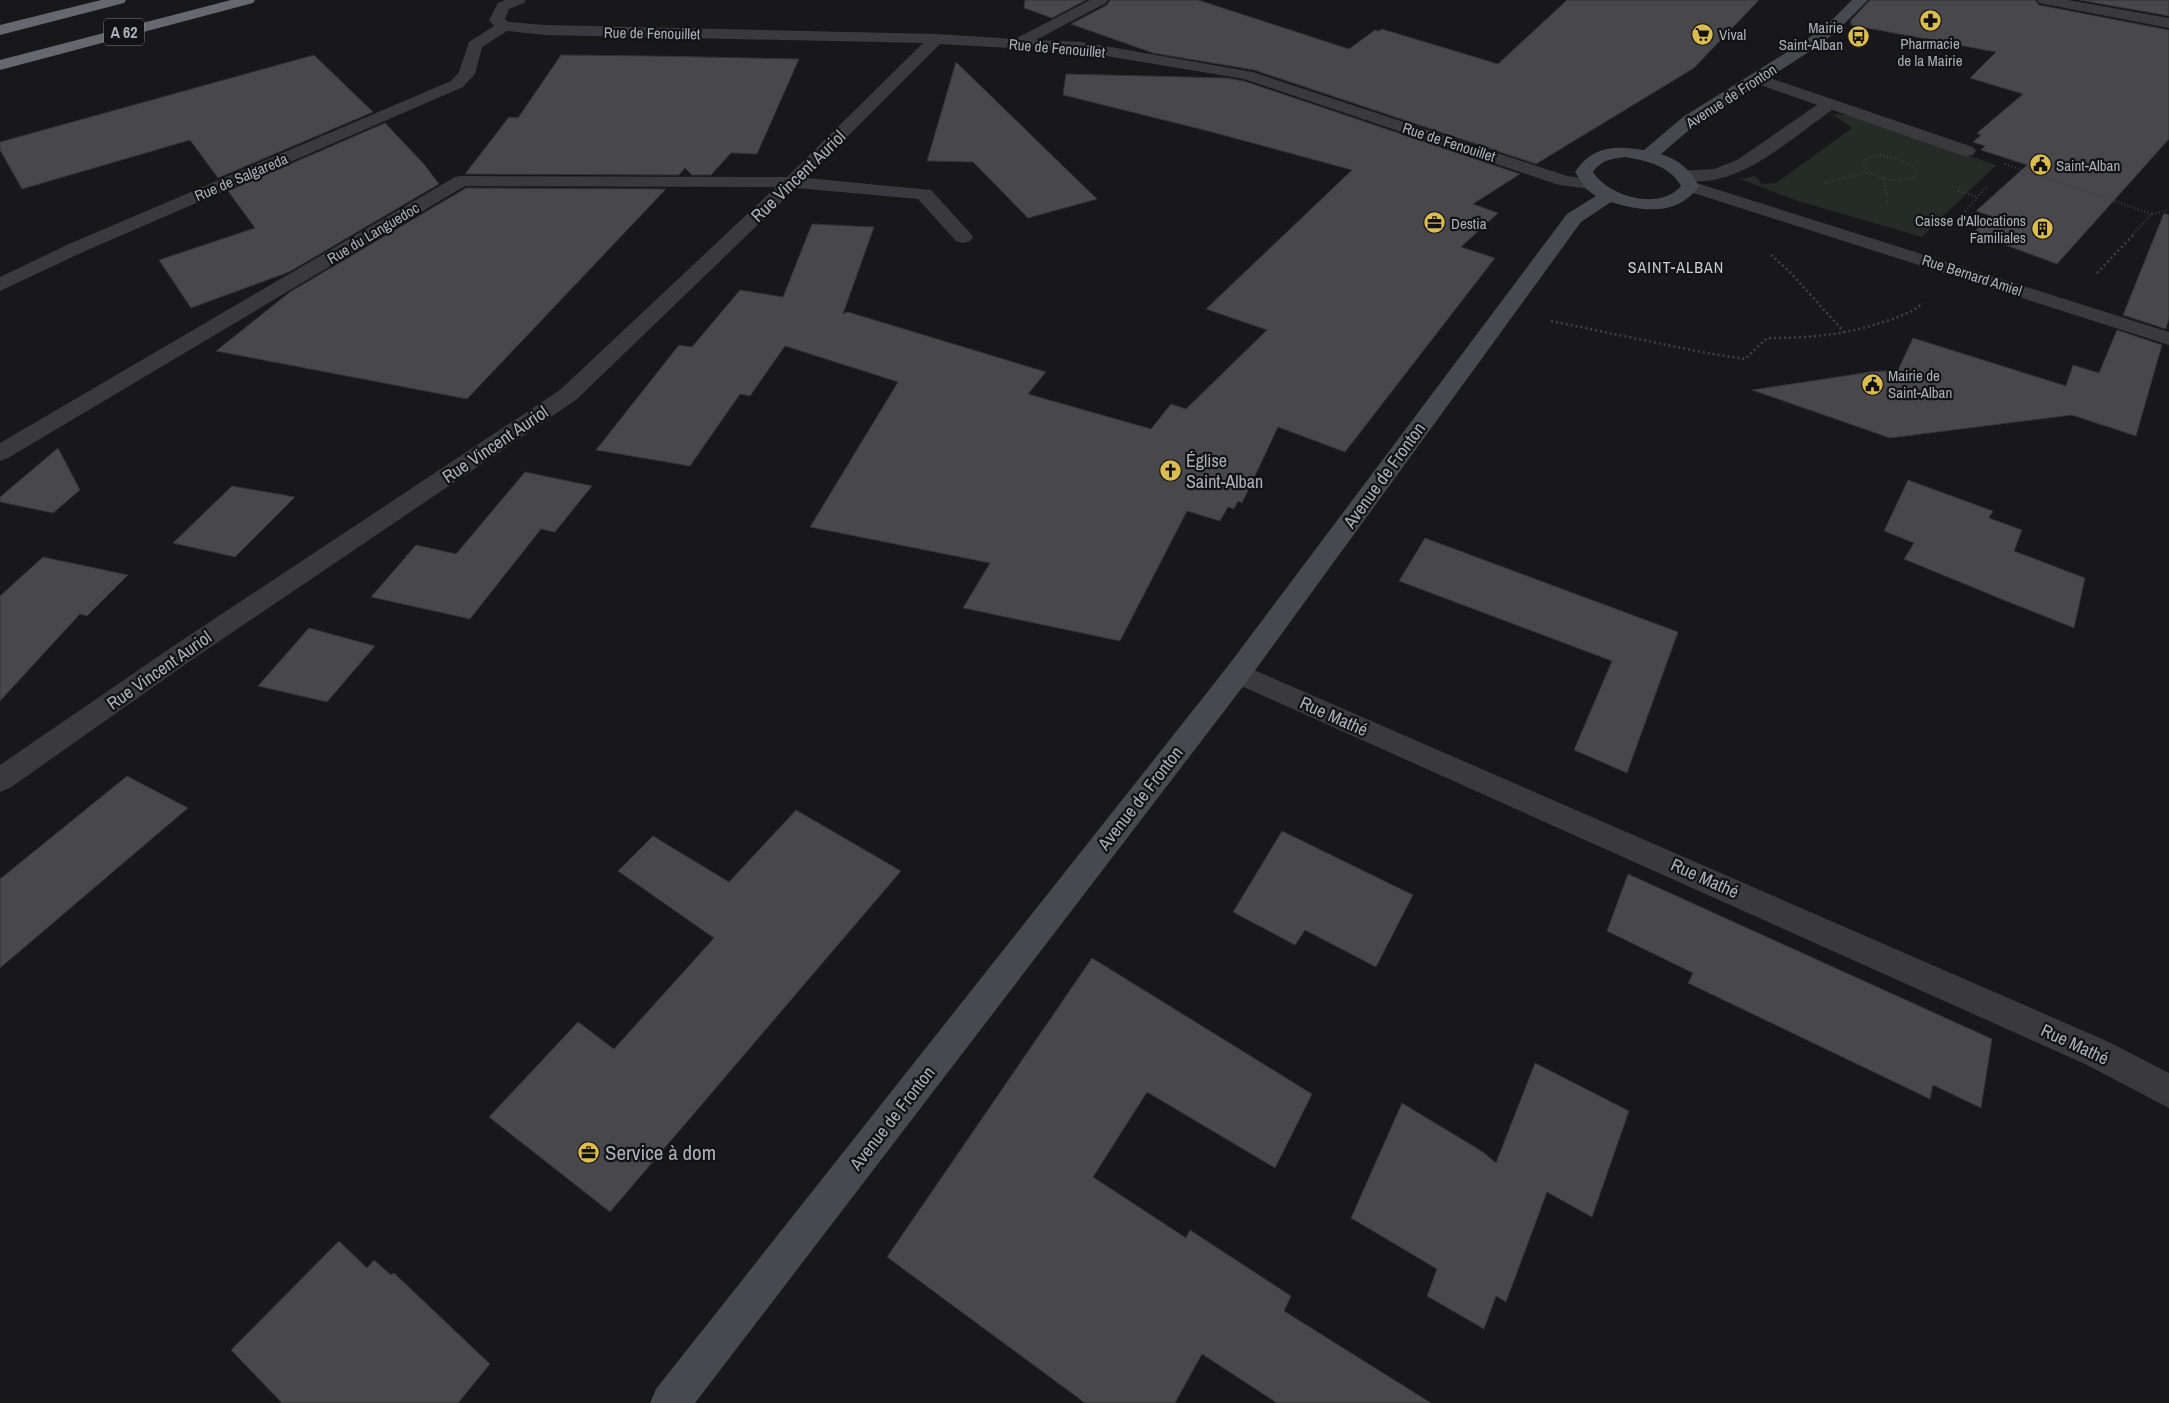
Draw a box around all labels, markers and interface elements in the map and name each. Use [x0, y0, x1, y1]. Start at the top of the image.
pharmacy icon: Pharmacie de la Mairie [1918, 8, 1942, 32]
place label: Mairie Saint-Alban [1779, 17, 1843, 55]
road number: A 62 [104, 18, 144, 46]
street label: Rue de Fenouillet [604, 22, 701, 44]
supermarket icon: Vival [1691, 22, 1715, 46]
place label: Vival [1719, 24, 1746, 45]
bus stop icon: Mairie Saint-Alban [1847, 24, 1871, 48]
street label: Rue de Fenouillet [1008, 33, 1107, 63]
place label: Pharmacie de la Mairie [1898, 33, 1963, 71]
street label: Avenue de Fronton [1681, 59, 1781, 134]
street label: Rue de Fenouillet [1400, 117, 1499, 167]
street label: Rue Vincent Auriol [745, 124, 851, 228]
street label: Rue de Salgareda [191, 148, 291, 206]
public building icon: Saint-Alban [2028, 153, 2052, 177]
place label: Saint-Alban [2056, 155, 2120, 176]
street label: Rue du Languedoc [323, 197, 423, 269]
place label: Caisse d'Allocations Familiales [1915, 210, 2026, 248]
office icon: Destia [1423, 211, 1447, 235]
place label: Destia [1451, 213, 1487, 234]
building icon: Caisse d'Allocations Familiales [2030, 217, 2054, 241]
street label: Rue Bernard Amiel [1919, 249, 2025, 301]
district label: SAINT-ALBAN [1628, 256, 1724, 278]
place label: Mairie de Saint-Alban [1888, 365, 1952, 403]
public building icon: Mairie de Saint-Alban [1860, 372, 1884, 396]
street label: Rue Vincent Auriol [437, 399, 553, 489]
street label: Avenue de Fronton [1336, 417, 1431, 534]
place label: Église Saint-Alban [1186, 448, 1263, 494]
church icon: Église Saint-Alban [1158, 458, 1182, 482]
street label: Rue Vincent Auriol [102, 625, 216, 715]
street label: Rue Mathé [1296, 690, 1372, 742]
street label: Avenue de Fronton [1091, 741, 1188, 856]
street label: Rue Mathé [1667, 852, 1743, 904]
street label: Rue Mathé [2037, 1017, 2113, 1071]
street label: Avenue de Fronton [843, 1061, 940, 1176]
place label: Service à dom [605, 1138, 716, 1167]
office icon: Service à dom [577, 1140, 601, 1164]

